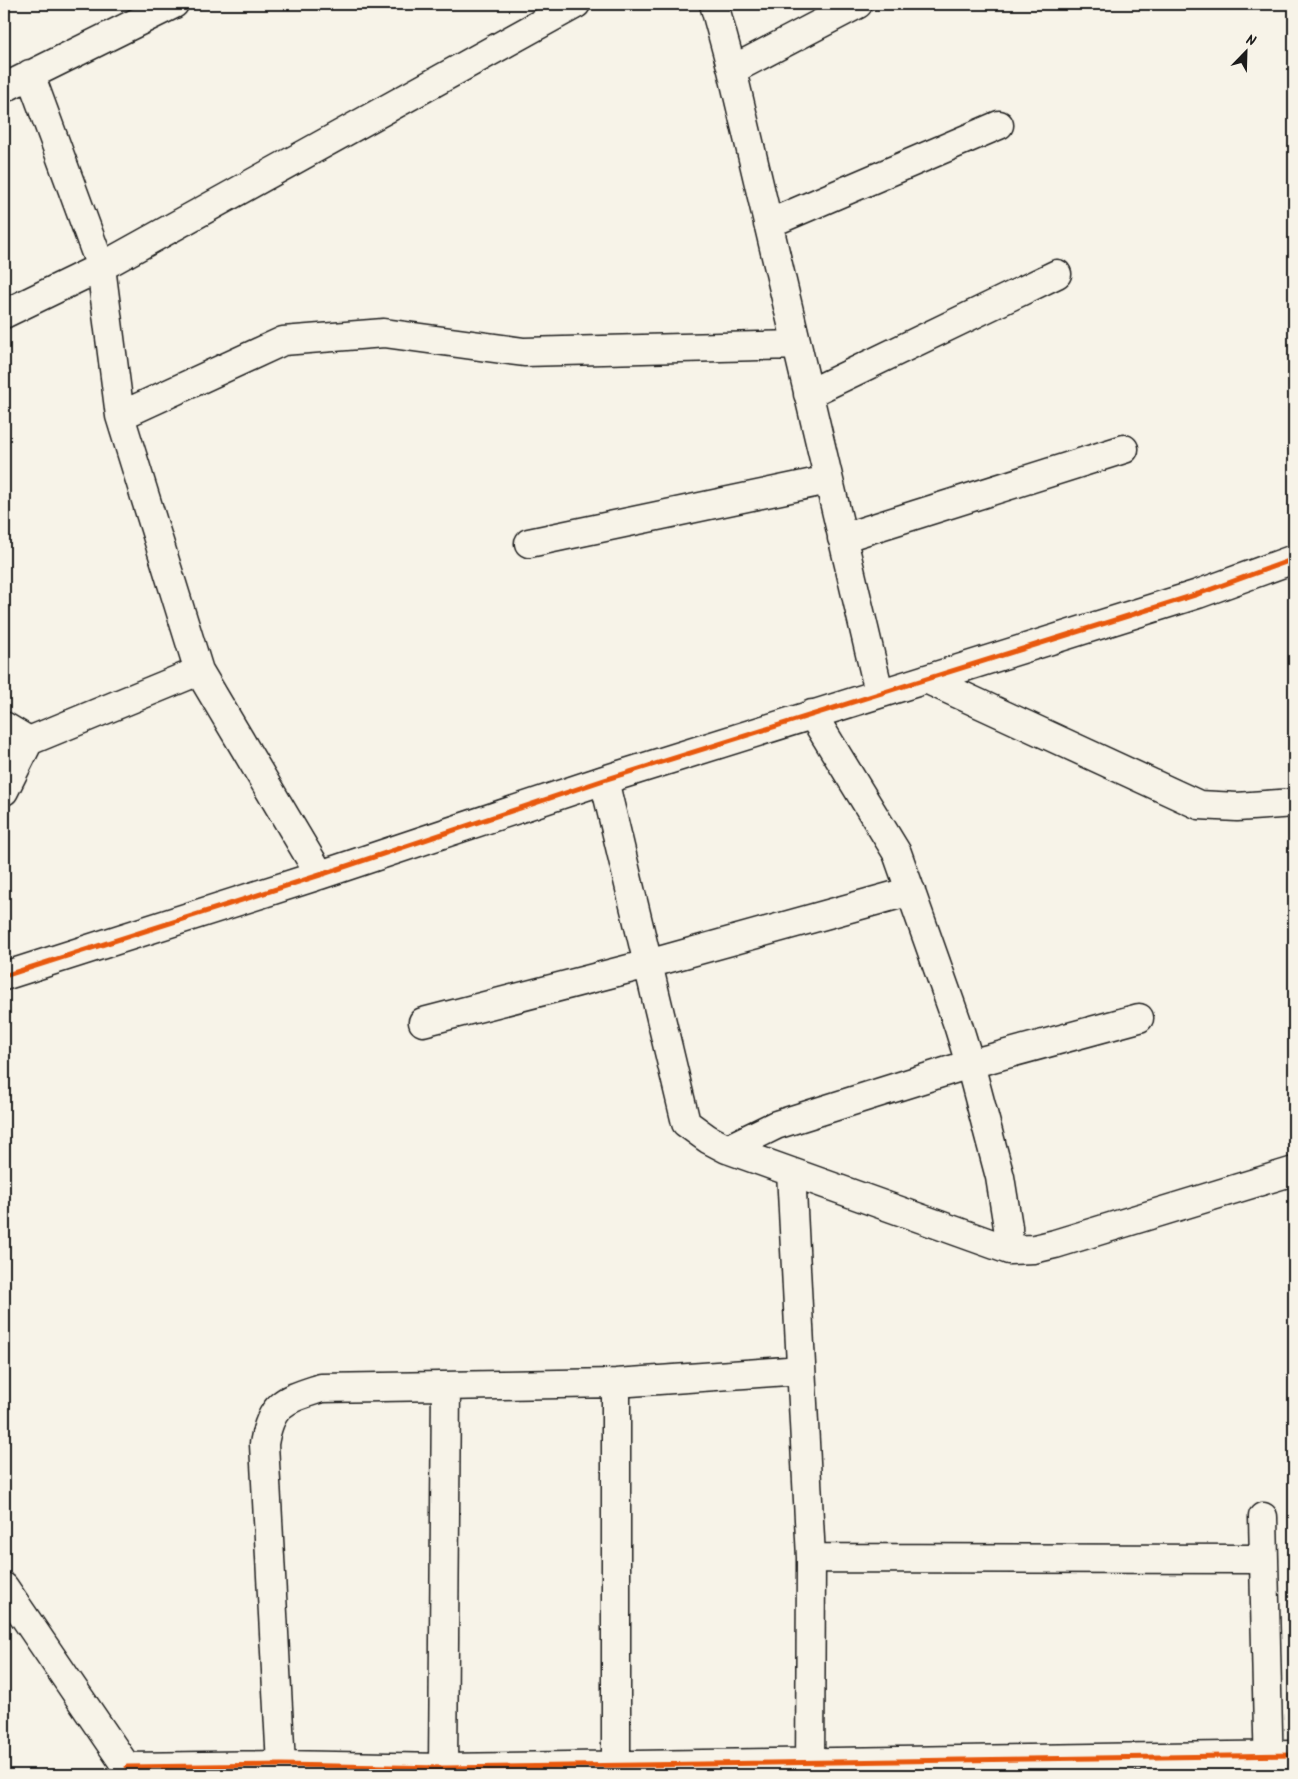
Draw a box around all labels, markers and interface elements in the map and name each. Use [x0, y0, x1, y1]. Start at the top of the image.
north arrow [1220, 28, 1270, 78]
text: N [1242, 29, 1259, 53]

